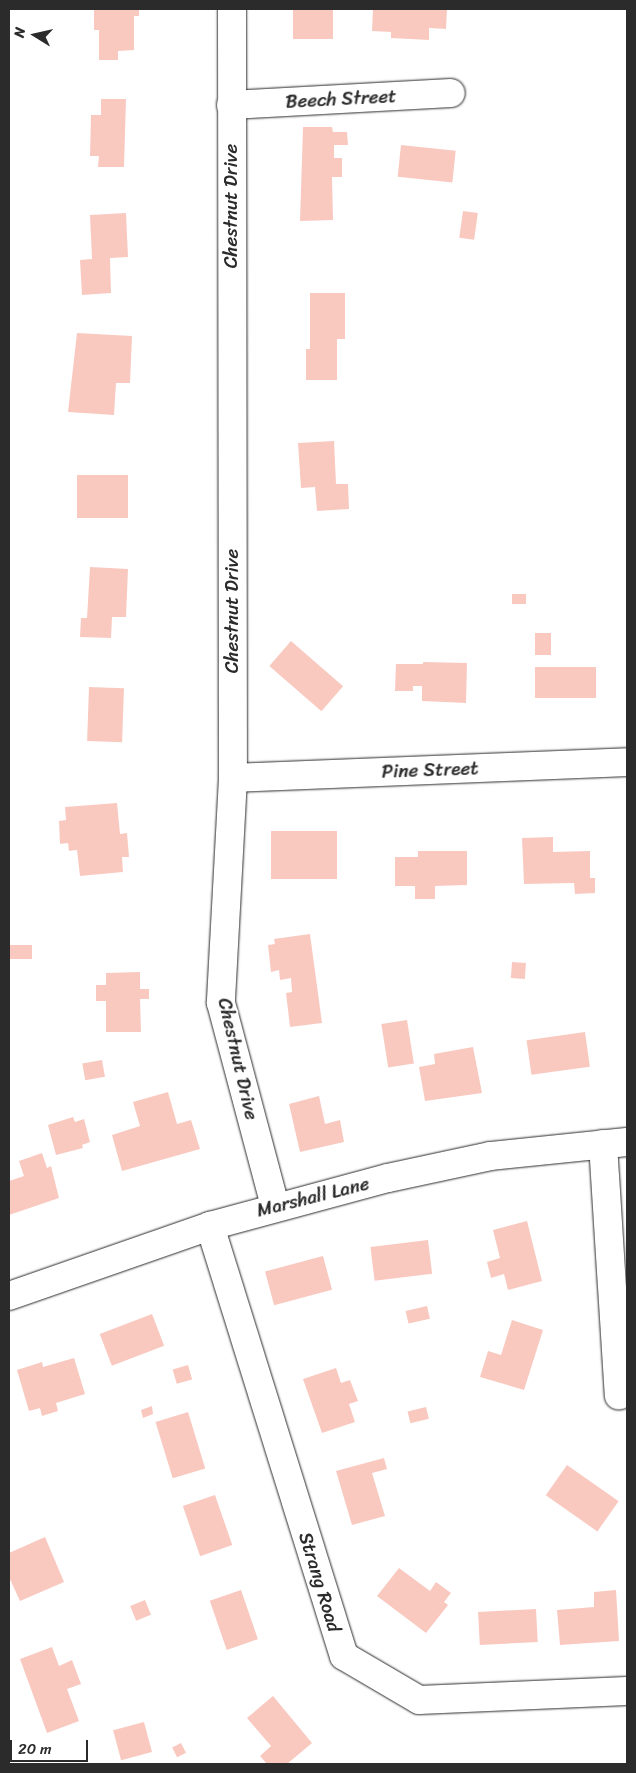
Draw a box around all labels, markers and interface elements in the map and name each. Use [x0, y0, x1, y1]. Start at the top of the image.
north arrow [10, 10, 60, 60]
text: N [7, 25, 33, 39]
street label: Beech Street [285, 85, 397, 113]
street label: Chestnut Drive [220, 144, 242, 268]
street label: Chestnut Drive [221, 549, 243, 673]
street label: Pine Street [381, 757, 479, 783]
street label: Chestnut Drive [213, 996, 263, 1122]
street label: Marshall Lane [254, 1172, 372, 1222]
street label: Strang Road [294, 1529, 346, 1635]
scale bar [12, 1730, 90, 1762]
text: 20 m [18, 1736, 52, 1762]

